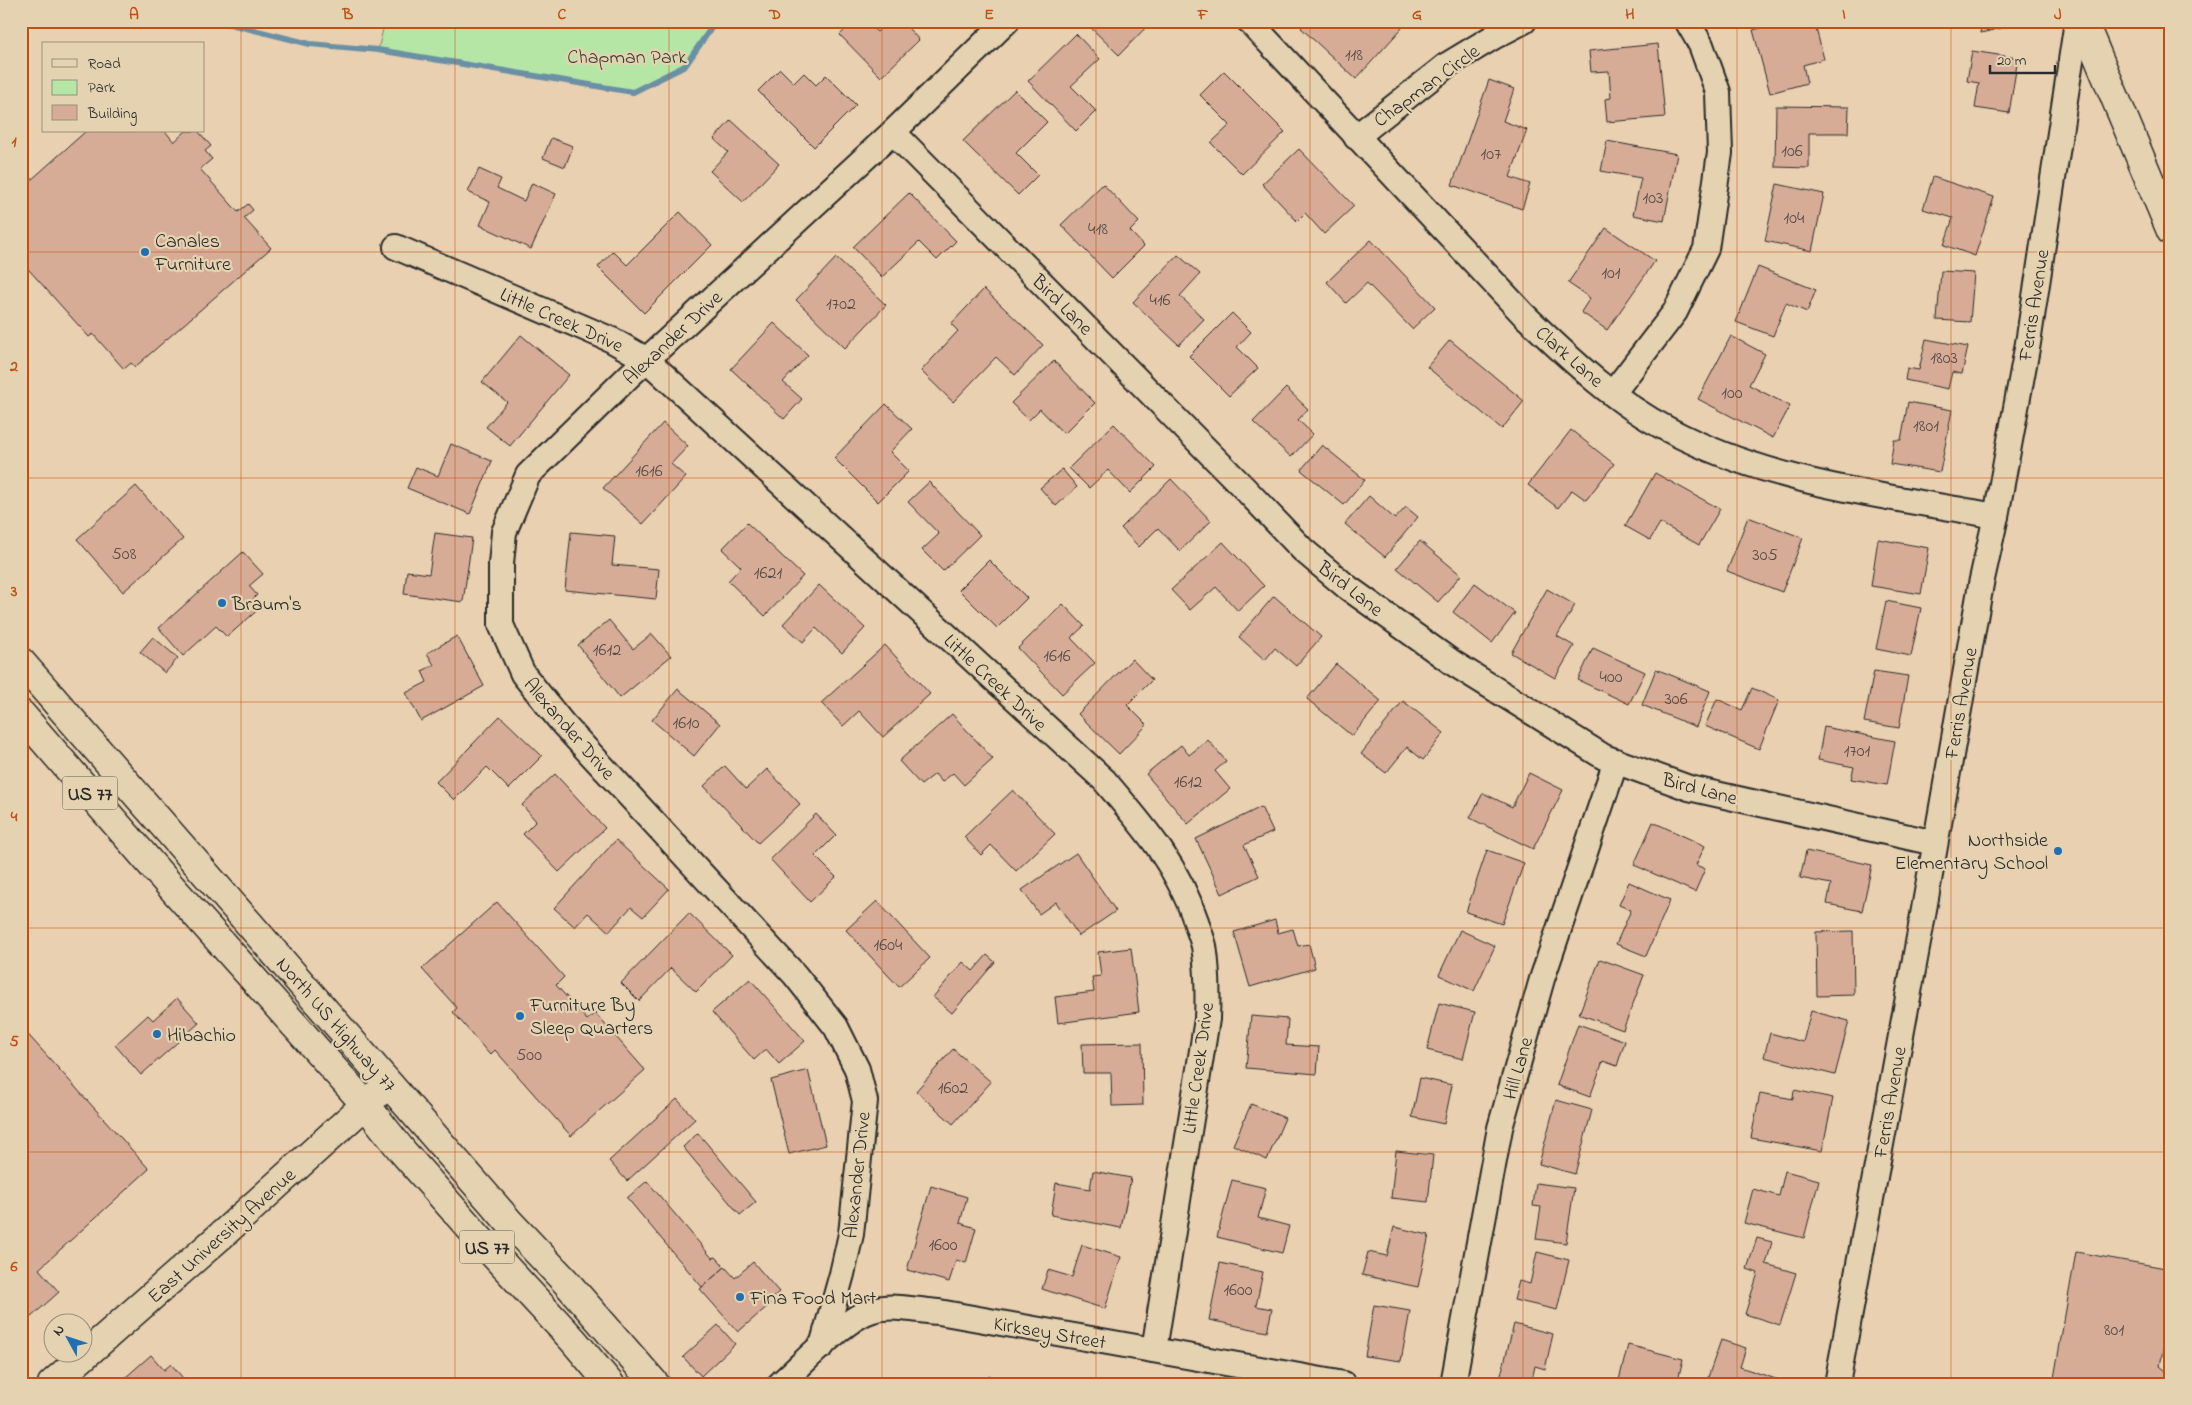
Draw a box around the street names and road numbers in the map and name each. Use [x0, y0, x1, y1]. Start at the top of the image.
street label: Chapman Circle [1368, 38, 1487, 136]
street label: Ferris Avenue [2012, 247, 2059, 364]
street label: Bird Lane [1023, 268, 1099, 343]
street label: Little Creek Drive [495, 281, 627, 361]
street label: Alexander Drive [617, 285, 730, 393]
street label: Clark Lane [1528, 320, 1609, 396]
street label: Bird Lane [1310, 554, 1389, 625]
street label: Little Creek Drive [936, 628, 1053, 740]
street label: Ferris Avenue [1938, 645, 1987, 763]
street label: Alexander Drive [515, 672, 621, 787]
street label: Bird Lane [1658, 766, 1740, 814]
road number: US 77 [62, 776, 118, 810]
street label: North US Highway 77 [267, 952, 402, 1100]
street label: Little Creek Drive [1176, 1001, 1223, 1136]
street label: Hill Lane [1497, 1034, 1542, 1103]
street label: Ferris Avenue [1867, 1044, 1916, 1162]
street label: Alexander Drive [837, 1110, 880, 1240]
street label: East University Avenue [142, 1162, 303, 1311]
road number: US 77 [460, 1230, 514, 1264]
street label: Kirksey Street [991, 1310, 1108, 1359]

